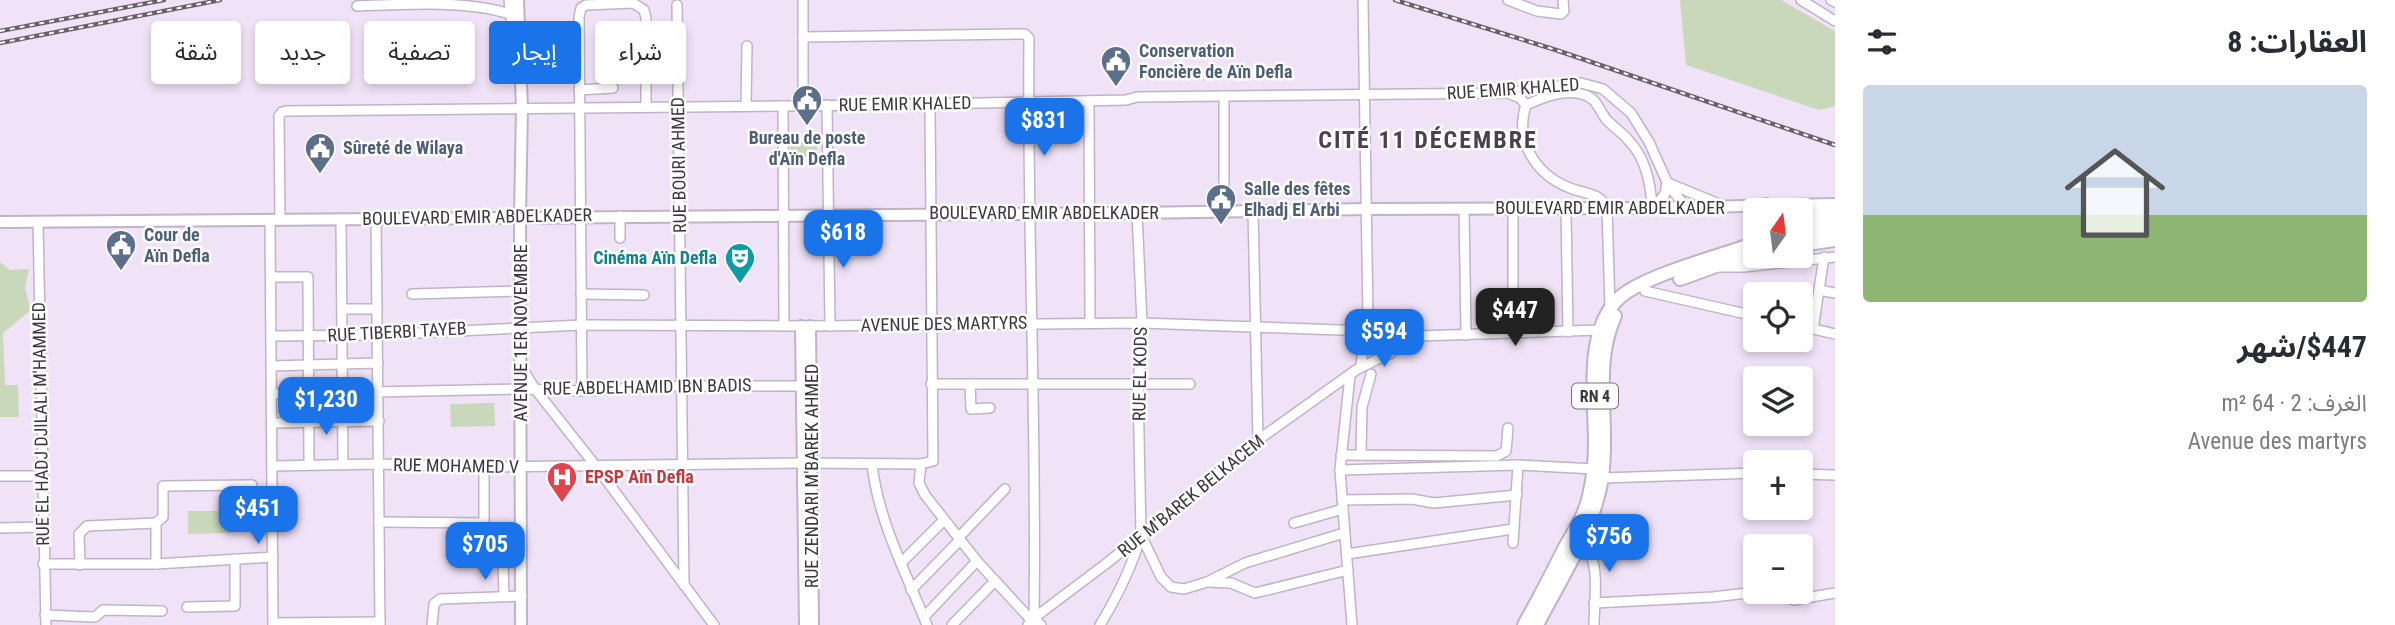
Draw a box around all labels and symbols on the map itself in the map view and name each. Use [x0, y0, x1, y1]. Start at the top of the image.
place label: Conservation Foncière de Aïn Defla [1139, 40, 1292, 82]
public building icon: Conservation Foncière de Aïn Defla [1099, 44, 1133, 88]
street label: RUE EMIR KHALED [1446, 73, 1580, 104]
public building icon: Bureau de poste d'Aïn Defla [790, 83, 824, 127]
street label: RUE EMIR KHALED [838, 92, 972, 115]
street label: RUE BOURI AHMED [667, 97, 690, 233]
pin: $831 [1003, 99, 1085, 158]
district label: CITÉ 11 DÉCEMBRE [1318, 126, 1538, 154]
place label: Bureau de poste d'Aïn Defla [749, 127, 866, 169]
public building icon: Sûreté de Wilaya [303, 131, 337, 175]
place label: Sûreté de Wilaya [343, 137, 463, 158]
place label: Salle des fêtes Elhadj El Arbi [1244, 178, 1351, 220]
public building icon: Salle des fêtes Elhadj El Arbi [1204, 182, 1238, 226]
street label: BOULEVARD EMIR ABDELKADER [1495, 197, 1725, 218]
north arrow [1743, 198, 1813, 268]
street label: BOULEVARD EMIR ABDELKADER [929, 202, 1159, 223]
street label: BOULEVARD EMIR ABDELKADER [362, 204, 592, 229]
pin: $618 [802, 210, 884, 270]
place label: Cour de Aïn Defla [144, 224, 210, 266]
public building icon: Cour de Aïn Defla [104, 228, 138, 272]
theatre icon: Cinéma Aïn Defla [723, 241, 757, 285]
street label: AVENUE 1ER NOVEMBRE [510, 244, 531, 422]
place label: Cinéma Aïn Defla [593, 247, 717, 268]
pin: $447 [1474, 288, 1556, 348]
street label: RUE EL HADJ DJILALI M'HAMMED [28, 302, 53, 546]
pin: $594 [1343, 310, 1425, 369]
street label: AVENUE DES MARTYRS [861, 312, 1027, 335]
street label: RUE TIBERBI TAYEB [327, 317, 467, 346]
street label: RUE EL KODS [1128, 327, 1151, 421]
street label: RUE ZENDARI M'BAREK AHMED [801, 364, 822, 588]
street label: RUE ABDELHAMID IBN BADIS [542, 374, 752, 399]
pin: $1,230 [269, 378, 383, 437]
road number: RN 4 [1572, 384, 1618, 408]
street label: RUE M'BAREK BELKACEM [1113, 430, 1268, 561]
street label: RUE MOHAMED V [393, 454, 519, 477]
hospital icon: EPSP Aïn Defla [545, 460, 579, 504]
place label: EPSP Aïn Defla [585, 466, 694, 487]
pin: $451 [217, 486, 299, 546]
pin: $756 [1568, 514, 1650, 574]
pin: $705 [444, 522, 526, 582]

